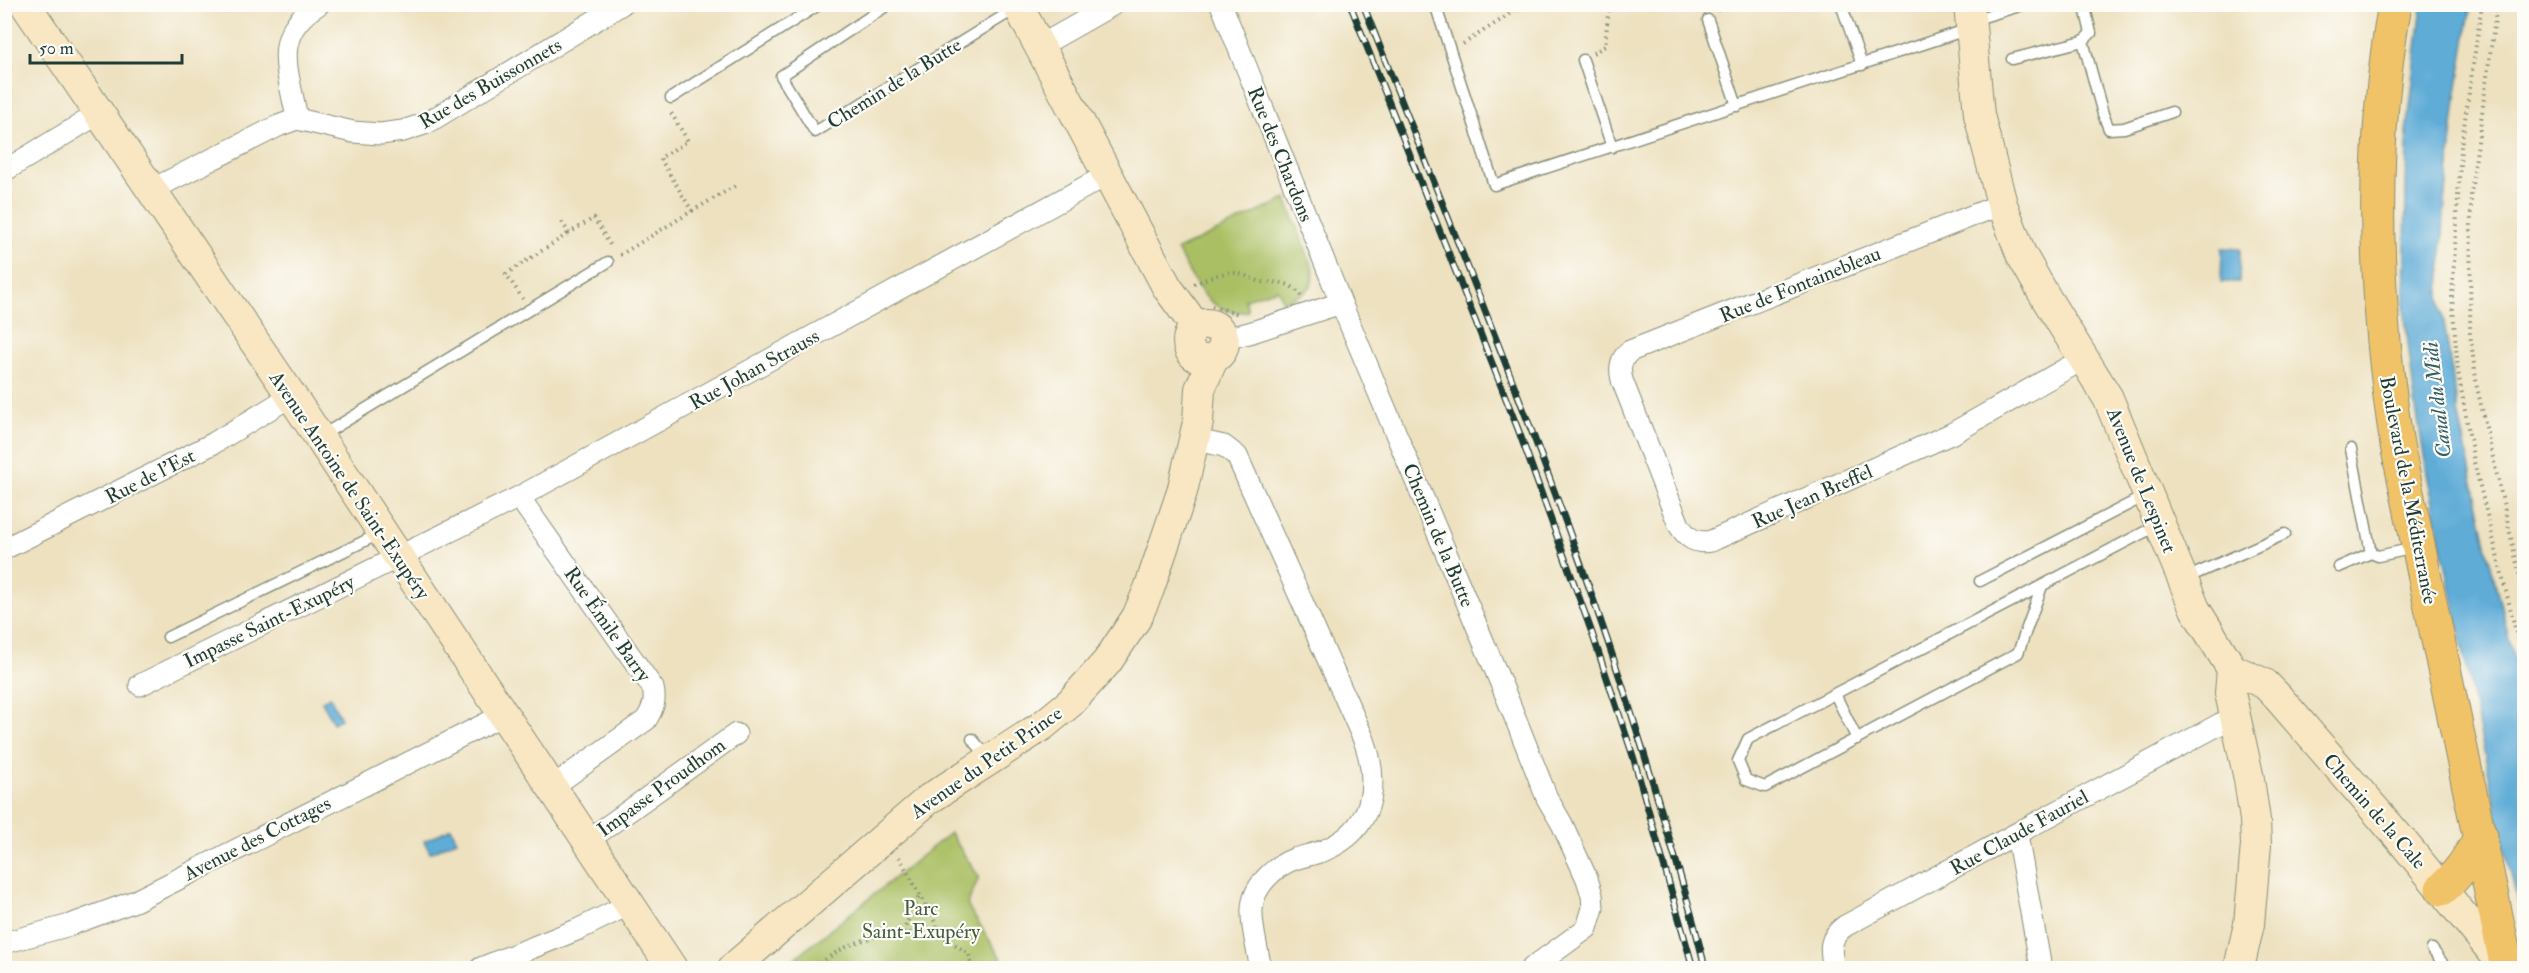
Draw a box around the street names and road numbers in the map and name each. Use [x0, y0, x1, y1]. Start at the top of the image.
street label: Rue des Buissonnets [414, 32, 566, 134]
street label: Chemin de la Butte [823, 32, 966, 135]
street label: Rue des Chardons [1242, 83, 1319, 226]
street label: Rue de Fontainebleau [1716, 241, 1884, 328]
street label: Rue Johan Strauss [685, 323, 824, 415]
street label: Avenue Antoine de Saint-Exupéry [262, 366, 436, 606]
street label: Boulevard de la Méditerranée [2374, 374, 2443, 606]
street label: Avenue de Lespinet [2100, 403, 2182, 557]
street label: Rue de l'Est [101, 443, 200, 510]
street label: Rue Jean Breffel [1748, 459, 1876, 534]
street label: Chemin de la Butte [1397, 460, 1480, 611]
street label: Rue Émile Barry [559, 561, 658, 688]
street label: Impasse Saint-Exupéry [180, 569, 360, 674]
street label: Avenue du Petit Prince [905, 701, 1067, 825]
street label: Impasse Proudhom [592, 732, 731, 843]
street label: Chemin de la Cale [2318, 748, 2432, 874]
street label: Rue Claude Fauriel [1946, 784, 2093, 881]
street label: Avenue des Cottages [179, 790, 335, 887]

